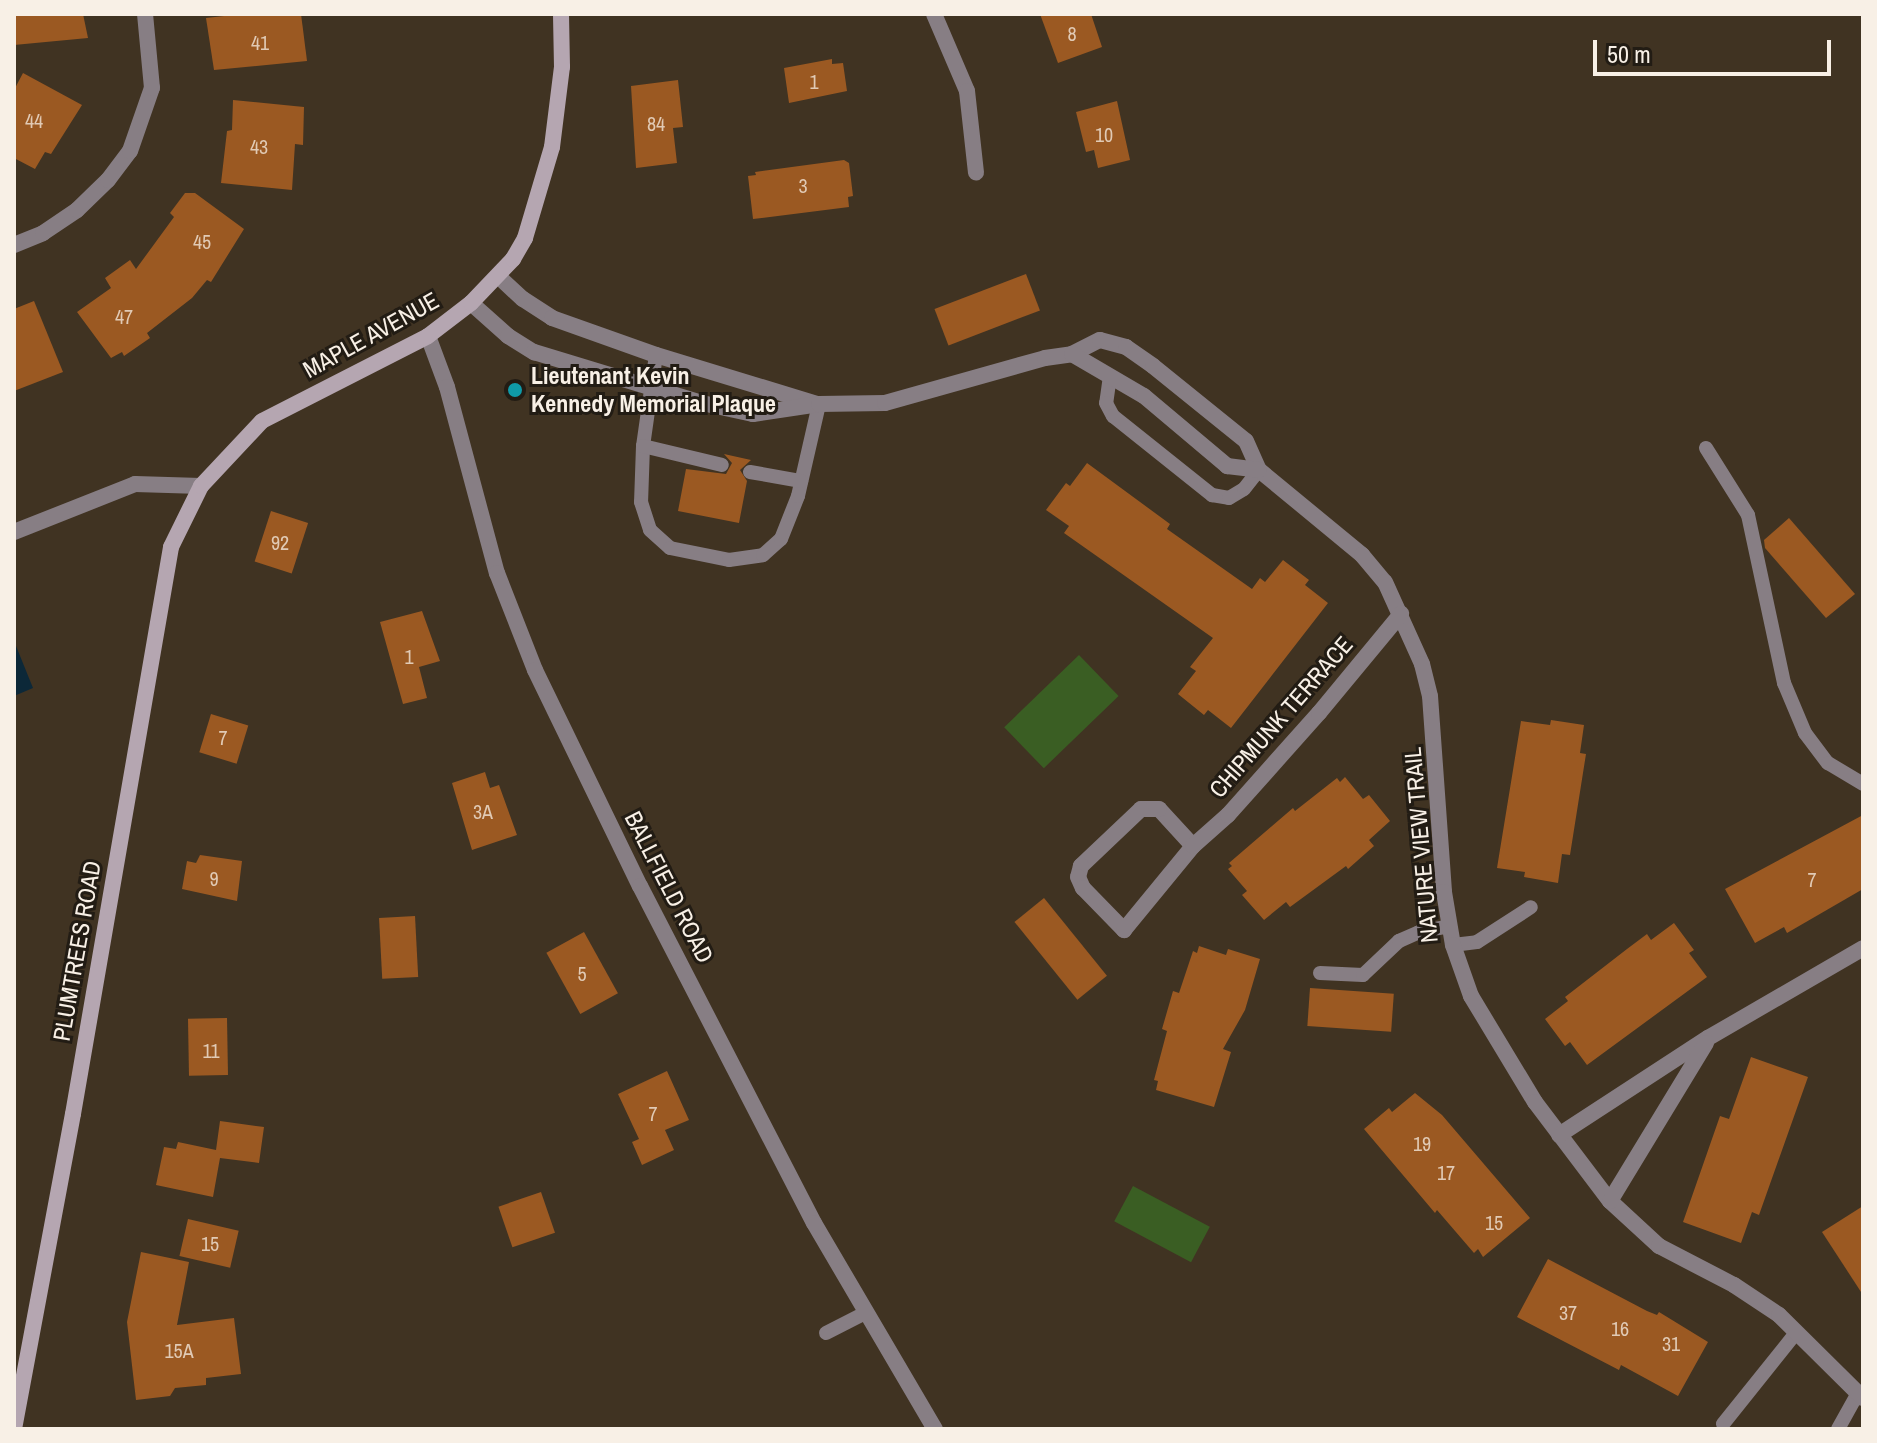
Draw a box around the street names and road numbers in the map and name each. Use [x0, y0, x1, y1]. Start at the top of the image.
street label: MAPLE AVENUE [298, 286, 444, 384]
street label: CHIPMUNK TERRACE [1203, 630, 1359, 804]
street label: NATURE VIEW TRAIL [1398, 746, 1444, 944]
street label: BALLFIELD ROAD [618, 806, 720, 968]
street label: PLUMTREES ROAD [47, 859, 107, 1043]

